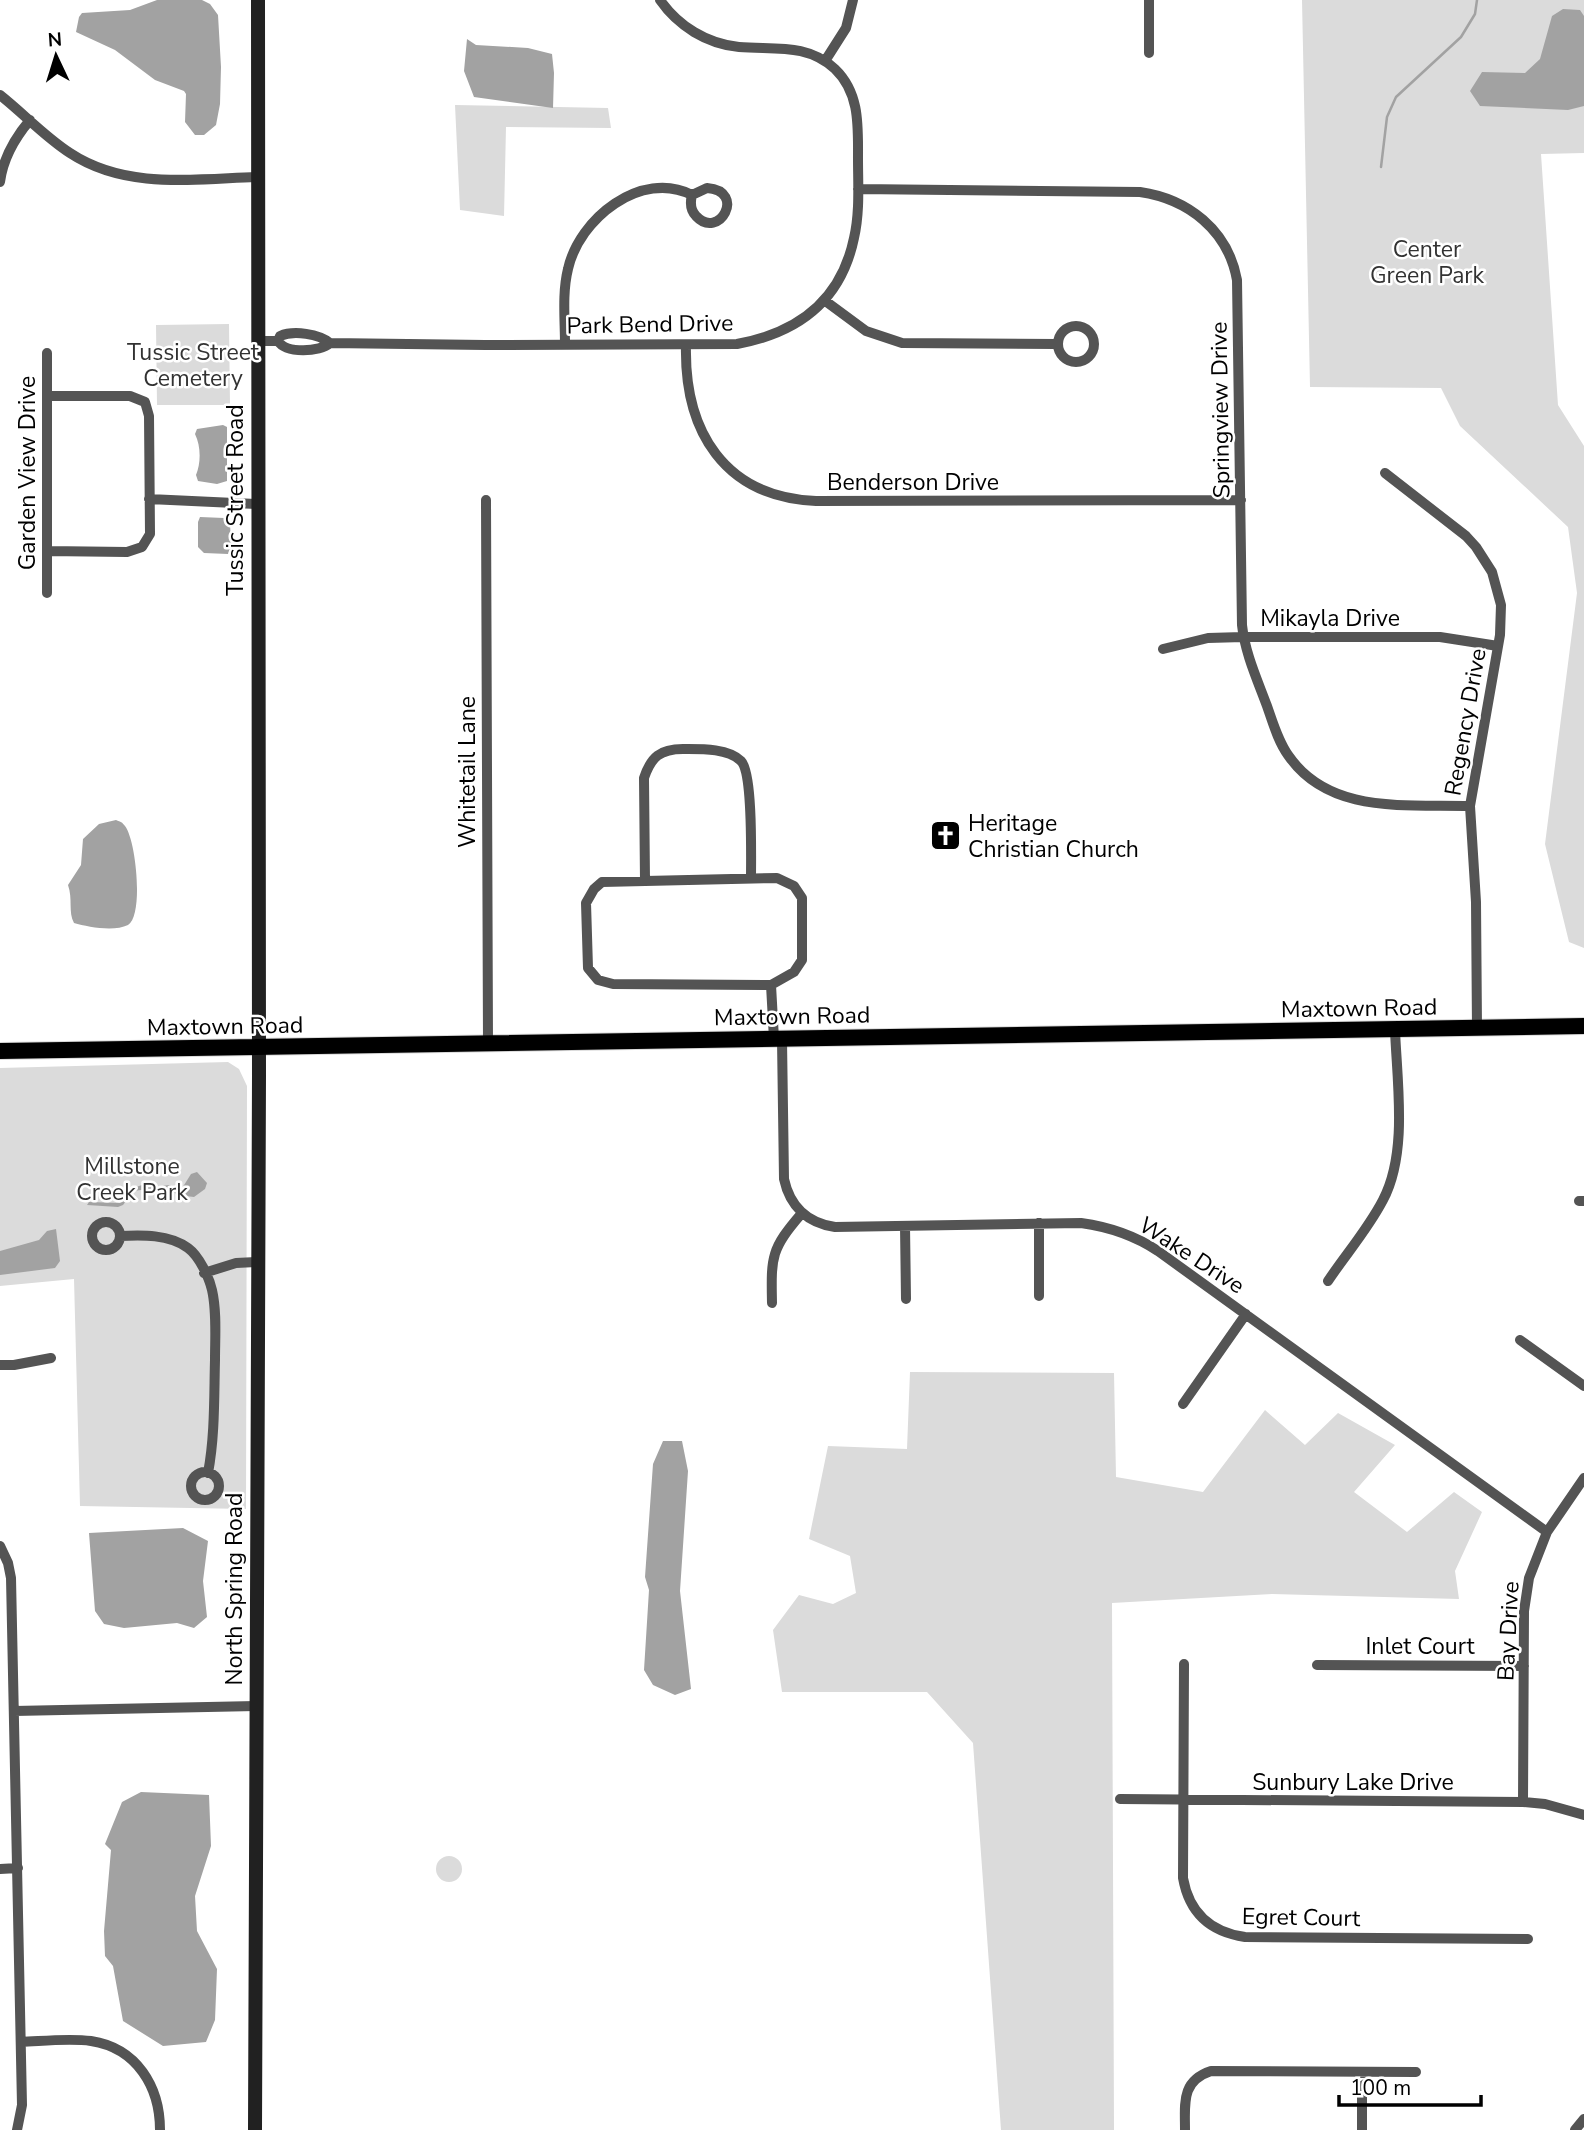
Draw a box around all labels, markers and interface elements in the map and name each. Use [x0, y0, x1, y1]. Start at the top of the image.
north arrow [21, 21, 91, 91]
text: N [47, 27, 63, 54]
park label: Center Green Park [1370, 234, 1485, 291]
street label: Park Bend Drive [566, 308, 734, 341]
street label: Springview Drive [1203, 321, 1238, 499]
park label: Tussic Street Cemetery [127, 337, 260, 394]
street label: Garden View Drive [12, 376, 43, 570]
street label: Tussic Street Road [220, 404, 251, 596]
street label: Benderson Drive [827, 467, 999, 498]
street label: Mikayla Drive [1260, 603, 1400, 634]
street label: Regency Drive [1437, 646, 1494, 798]
street label: Whitetail Lane [452, 696, 483, 848]
place label: Heritage Christian Church [968, 808, 1139, 865]
church icon: Heritage Christian Church [928, 819, 962, 853]
street label: Maxtown Road [1281, 992, 1437, 1025]
street label: Maxtown Road [714, 1000, 870, 1033]
street label: Maxtown Road [147, 1010, 303, 1043]
park label: Millstone Creek Park [76, 1151, 188, 1208]
street label: Wake Drive [1133, 1210, 1251, 1301]
street label: North Spring Road [219, 1493, 250, 1685]
street label: Bay Drive [1490, 1580, 1527, 1682]
street label: Inlet Court [1365, 1631, 1475, 1662]
street label: Sunbury Lake Drive [1252, 1767, 1454, 1798]
street label: Egret Court [1242, 1901, 1361, 1934]
scale bar [1339, 2064, 1481, 2108]
text: 100 m [1350, 2074, 1411, 2102]

